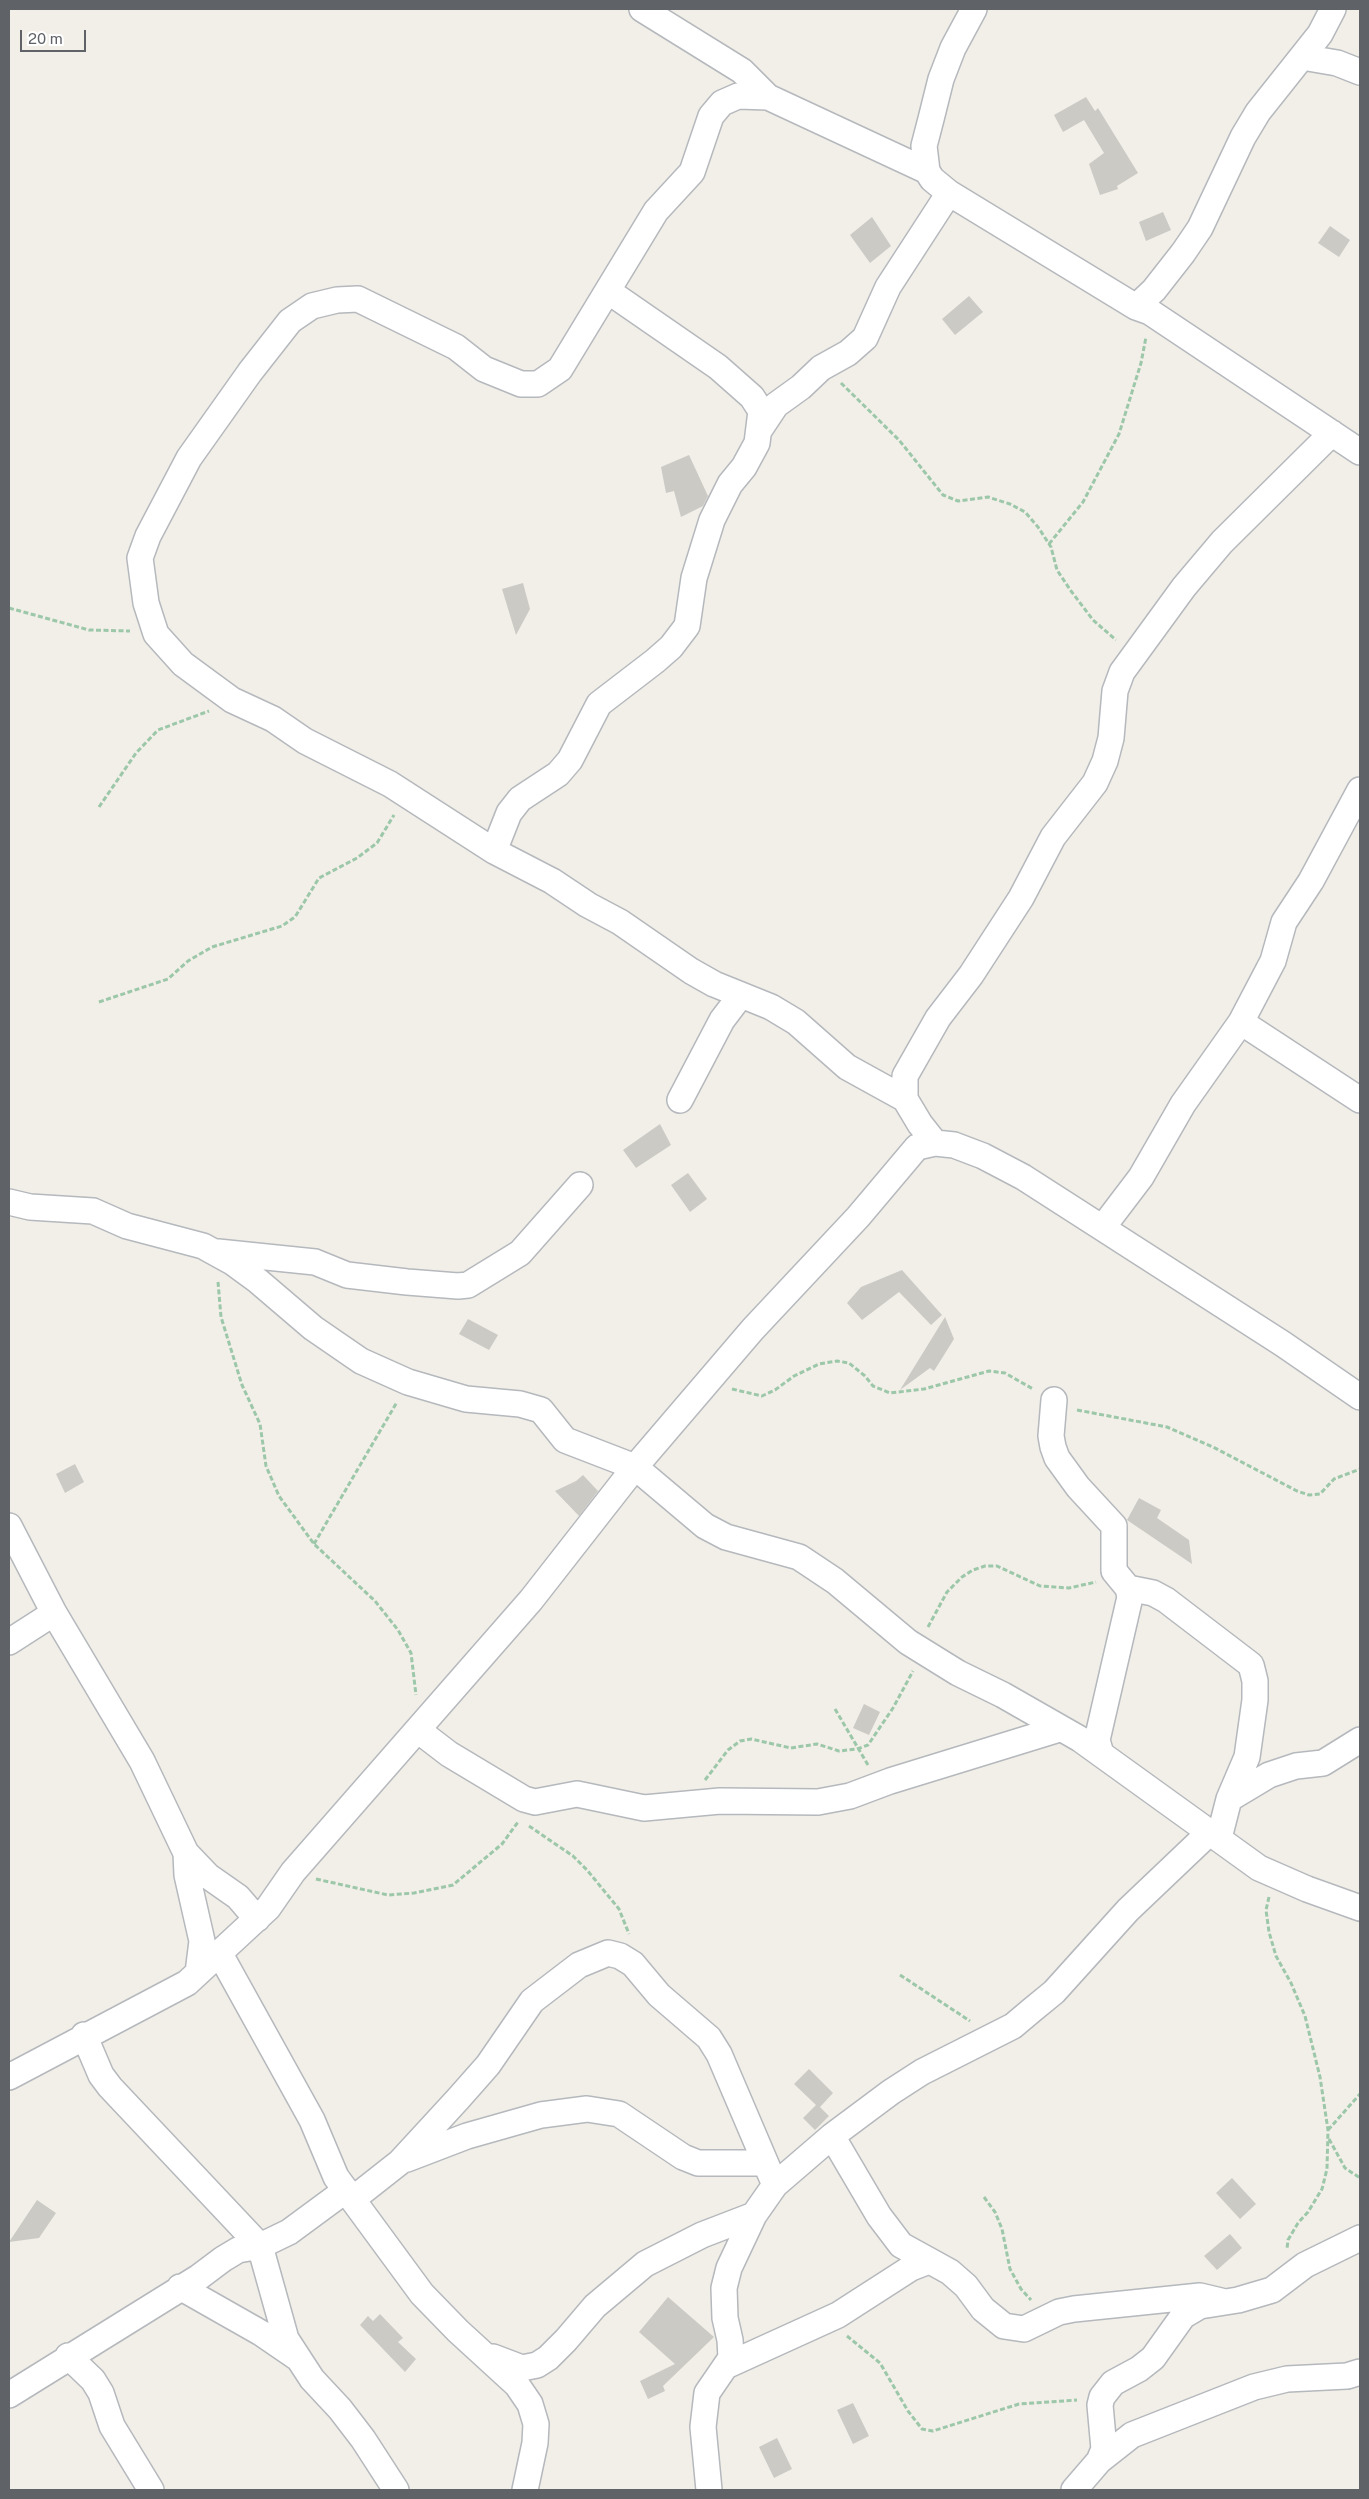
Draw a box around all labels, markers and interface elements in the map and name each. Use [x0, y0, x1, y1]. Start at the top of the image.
scale bar [22, 20, 89, 52]
text: 20 m [28, 30, 63, 47]

